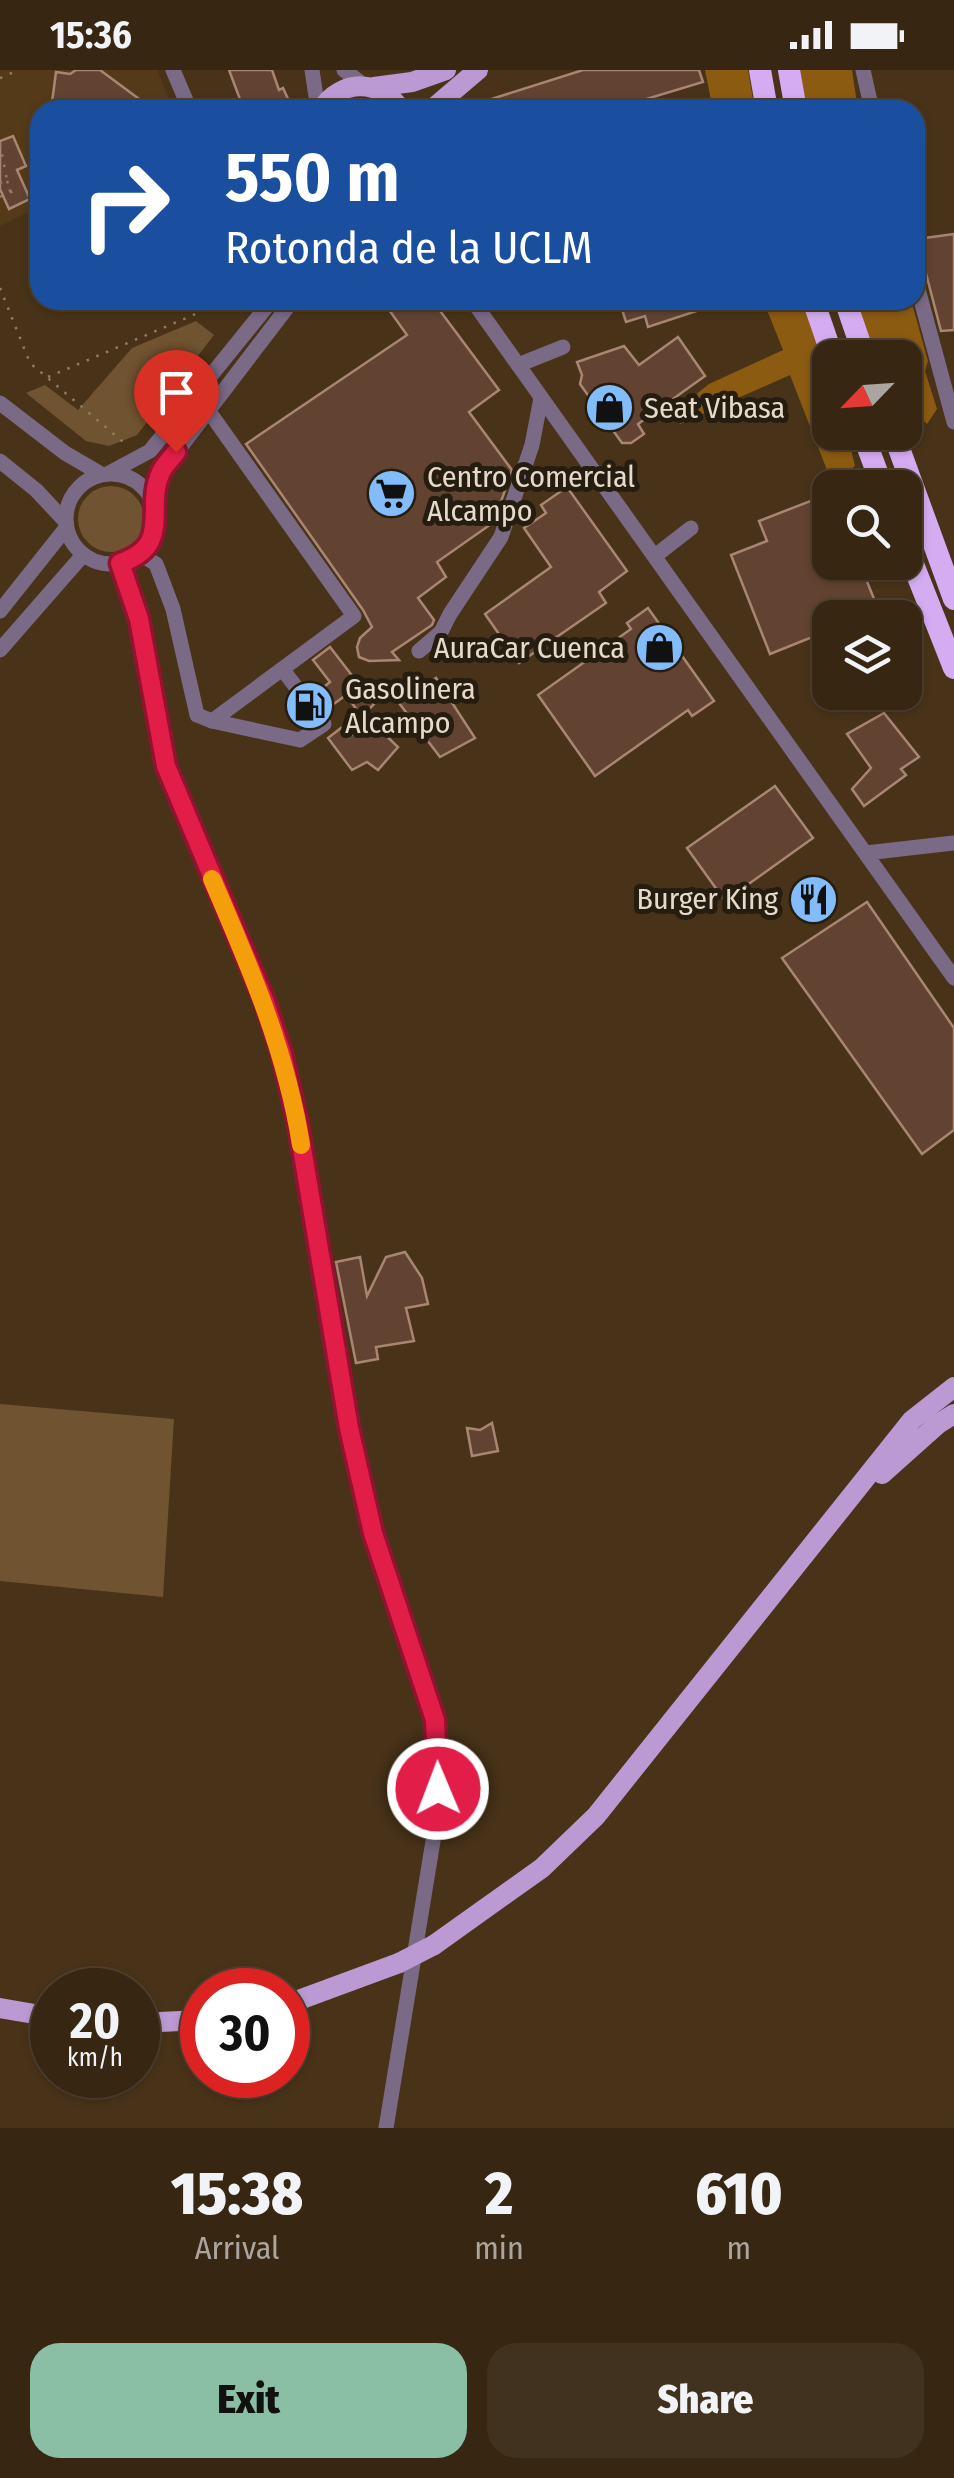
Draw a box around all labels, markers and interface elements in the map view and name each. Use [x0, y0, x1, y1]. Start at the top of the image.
text: 15:36 [50, 12, 132, 58]
text: 550 m [225, 136, 400, 220]
icon: right [60, 140, 190, 270]
text: Rotonda de la UCLM [225, 221, 593, 275]
north arrow [812, 340, 922, 450]
map controls [812, 340, 922, 710]
pin [134, 350, 219, 453]
icon: arrive [149, 365, 204, 420]
shop icon: Seat Vibasa [583, 382, 635, 434]
place label: Seat Vibasa [644, 390, 785, 426]
place label: Centro Comercial Alcampo [427, 459, 635, 529]
supermarket icon: Centro Comercial Alcampo [366, 468, 418, 520]
button: search [812, 470, 922, 580]
button: layers [812, 600, 922, 710]
shop icon: AuraCar Cuenca [634, 622, 686, 674]
place label: AuraCar Cuenca [434, 630, 625, 666]
place label: Gasolinera Alcampo [345, 671, 476, 741]
fuel station icon: Gasolinera Alcampo [284, 680, 336, 732]
restaurant icon: Burger King [787, 873, 839, 925]
place label: Burger King [637, 881, 779, 917]
position arrow [386, 1737, 490, 1841]
speed limit sign: 30 [180, 1968, 310, 2098]
text: 20 [70, 1991, 120, 2051]
text: km/h [67, 2043, 123, 2073]
text: 15:38 [171, 2158, 303, 2230]
text: 2 [485, 2158, 513, 2230]
text: 610 [695, 2158, 783, 2230]
text: Arrival [195, 2229, 280, 2267]
text: min [474, 2229, 524, 2267]
text: m [727, 2229, 751, 2267]
button: Exit [30, 2343, 467, 2458]
button: Share [487, 2343, 924, 2458]

